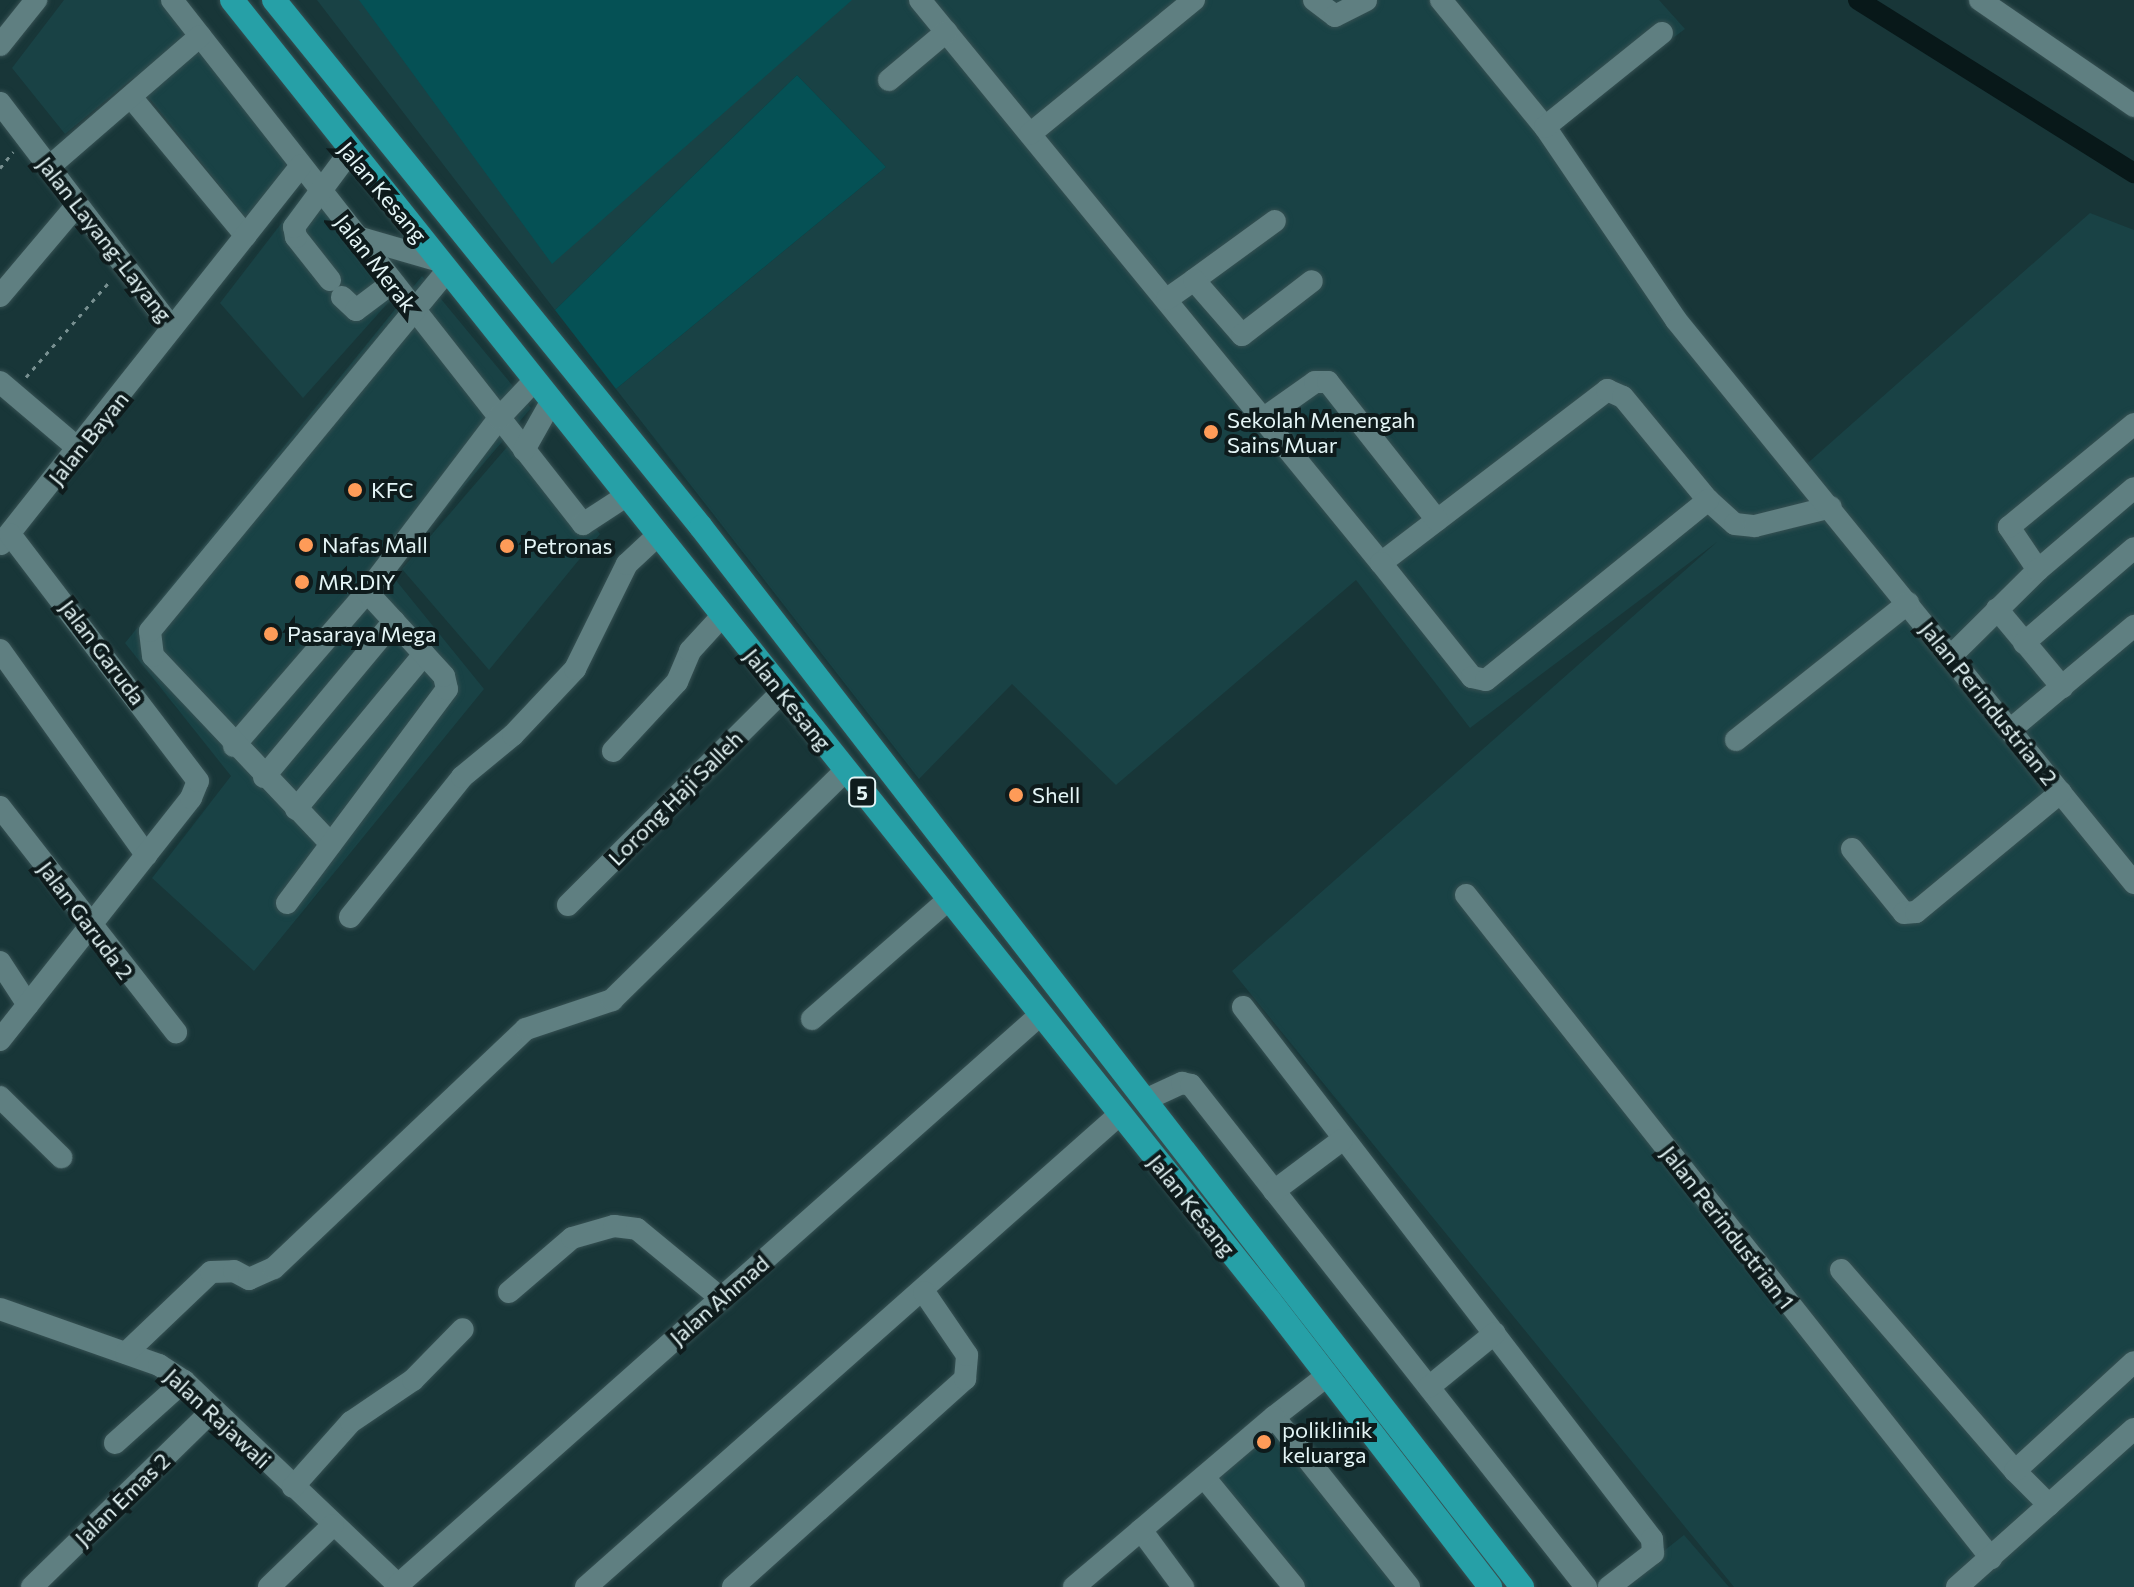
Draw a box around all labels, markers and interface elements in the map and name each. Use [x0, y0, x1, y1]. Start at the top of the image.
street label: Jalan Kesang [333, 136, 433, 248]
street label: Jalan Layang-Layang [32, 151, 178, 327]
street label: Jalan Merak [330, 209, 422, 317]
street label: Jalan Bayan [42, 386, 134, 490]
place label: Sekolah Menengah Sains Muar [1227, 406, 1415, 458]
marker: Sekolah Menengah Sains Muar [1202, 423, 1220, 441]
place label: KFC [371, 477, 413, 503]
marker: KFC [346, 481, 364, 499]
place label: Nafas Mall [322, 532, 428, 558]
place label: Petronas [523, 533, 613, 559]
marker: Nafas Mall [297, 536, 315, 554]
marker: Petronas [498, 537, 516, 555]
place label: MR.DIY [318, 569, 396, 595]
marker: MR.DIY [293, 573, 311, 591]
street label: Jalan Garuda [55, 594, 151, 710]
street label: Jalan Perindustrian 2 [1915, 616, 2063, 790]
place label: Pasaraya Mega [287, 621, 436, 647]
marker: Pasaraya Mega [262, 625, 280, 643]
street label: Jalan Kesang [739, 643, 837, 755]
street label: Lorong Haji Salleh [602, 725, 748, 871]
road number: 5 [848, 776, 876, 808]
place label: Shell [1032, 782, 1080, 808]
marker: Shell [1007, 786, 1025, 804]
street label: Jalan Garuda 2 [33, 856, 139, 984]
street label: Jalan Perindustrian 1 [1656, 1140, 1800, 1314]
street label: Jalan Kesang [1143, 1149, 1241, 1261]
street label: Jalan Ahmad [664, 1250, 774, 1350]
street label: Jalan Rajawali [160, 1362, 276, 1474]
place label: poliklinik keluarga [1282, 1416, 1373, 1468]
marker: poliklinik keluarga [1253, 1431, 1275, 1453]
street label: Jalan Emas 2 [69, 1447, 175, 1551]

